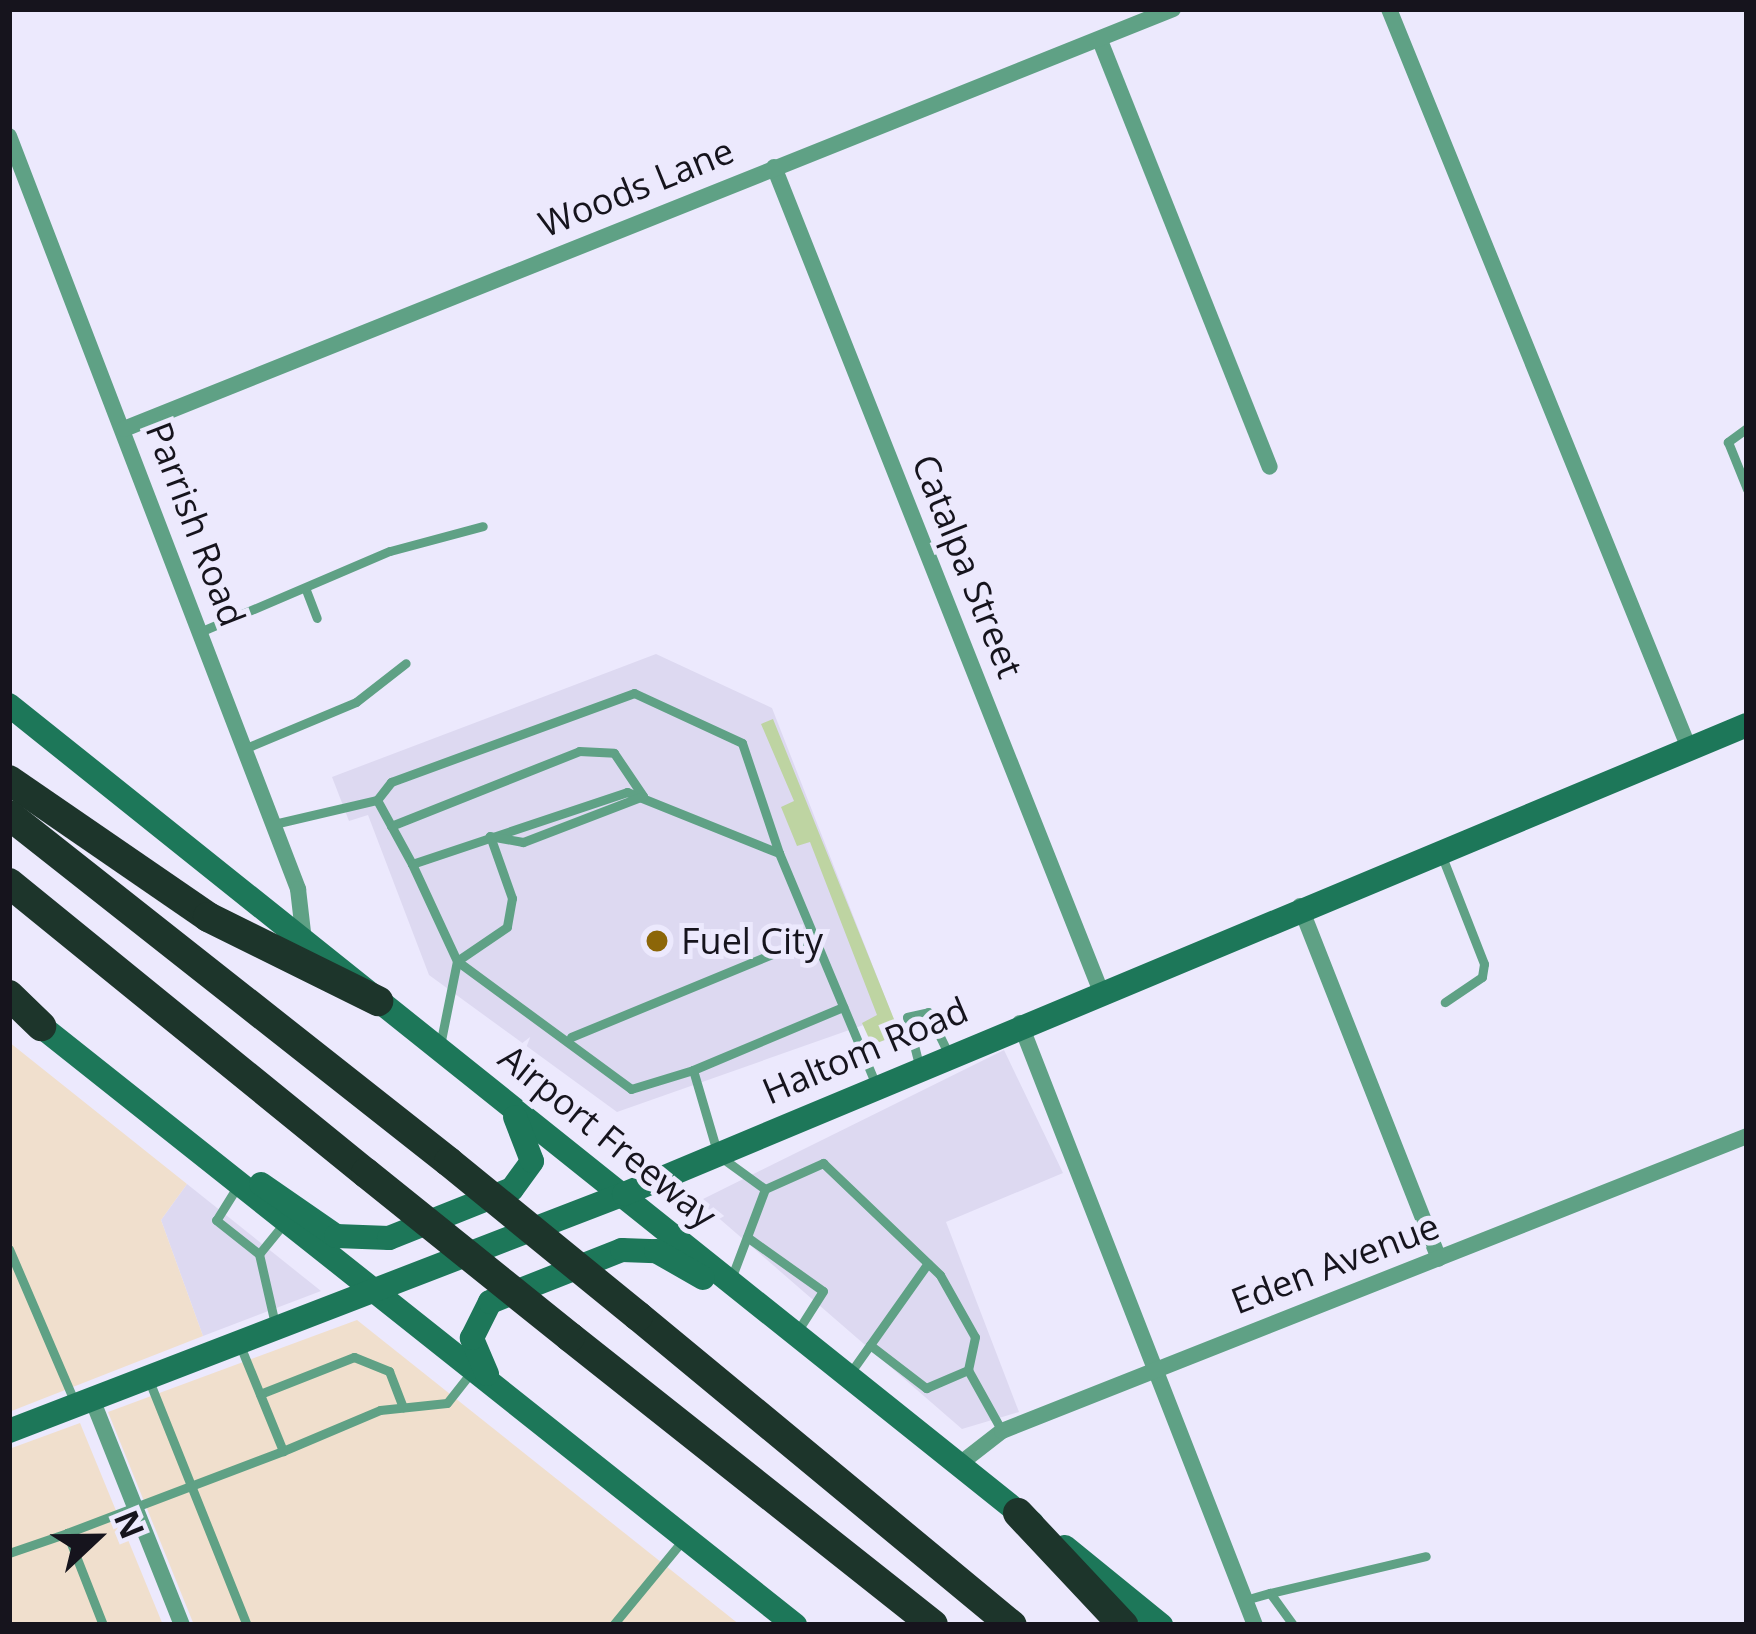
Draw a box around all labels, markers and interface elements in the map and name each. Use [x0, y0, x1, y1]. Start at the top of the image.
street label: Woods Lane [532, 128, 740, 246]
street label: Parrish Road [137, 416, 255, 632]
street label: Catalpa Street [904, 448, 1032, 684]
place label: Fuel City [681, 919, 823, 963]
marker: Fuel City [644, 928, 670, 954]
street label: Haltom Road [756, 987, 974, 1113]
street label: Airport Freeway [491, 1035, 725, 1237]
street label: Eden Avenue [1225, 1204, 1445, 1322]
north arrow [36, 1478, 156, 1598]
text: N [104, 1503, 156, 1545]

